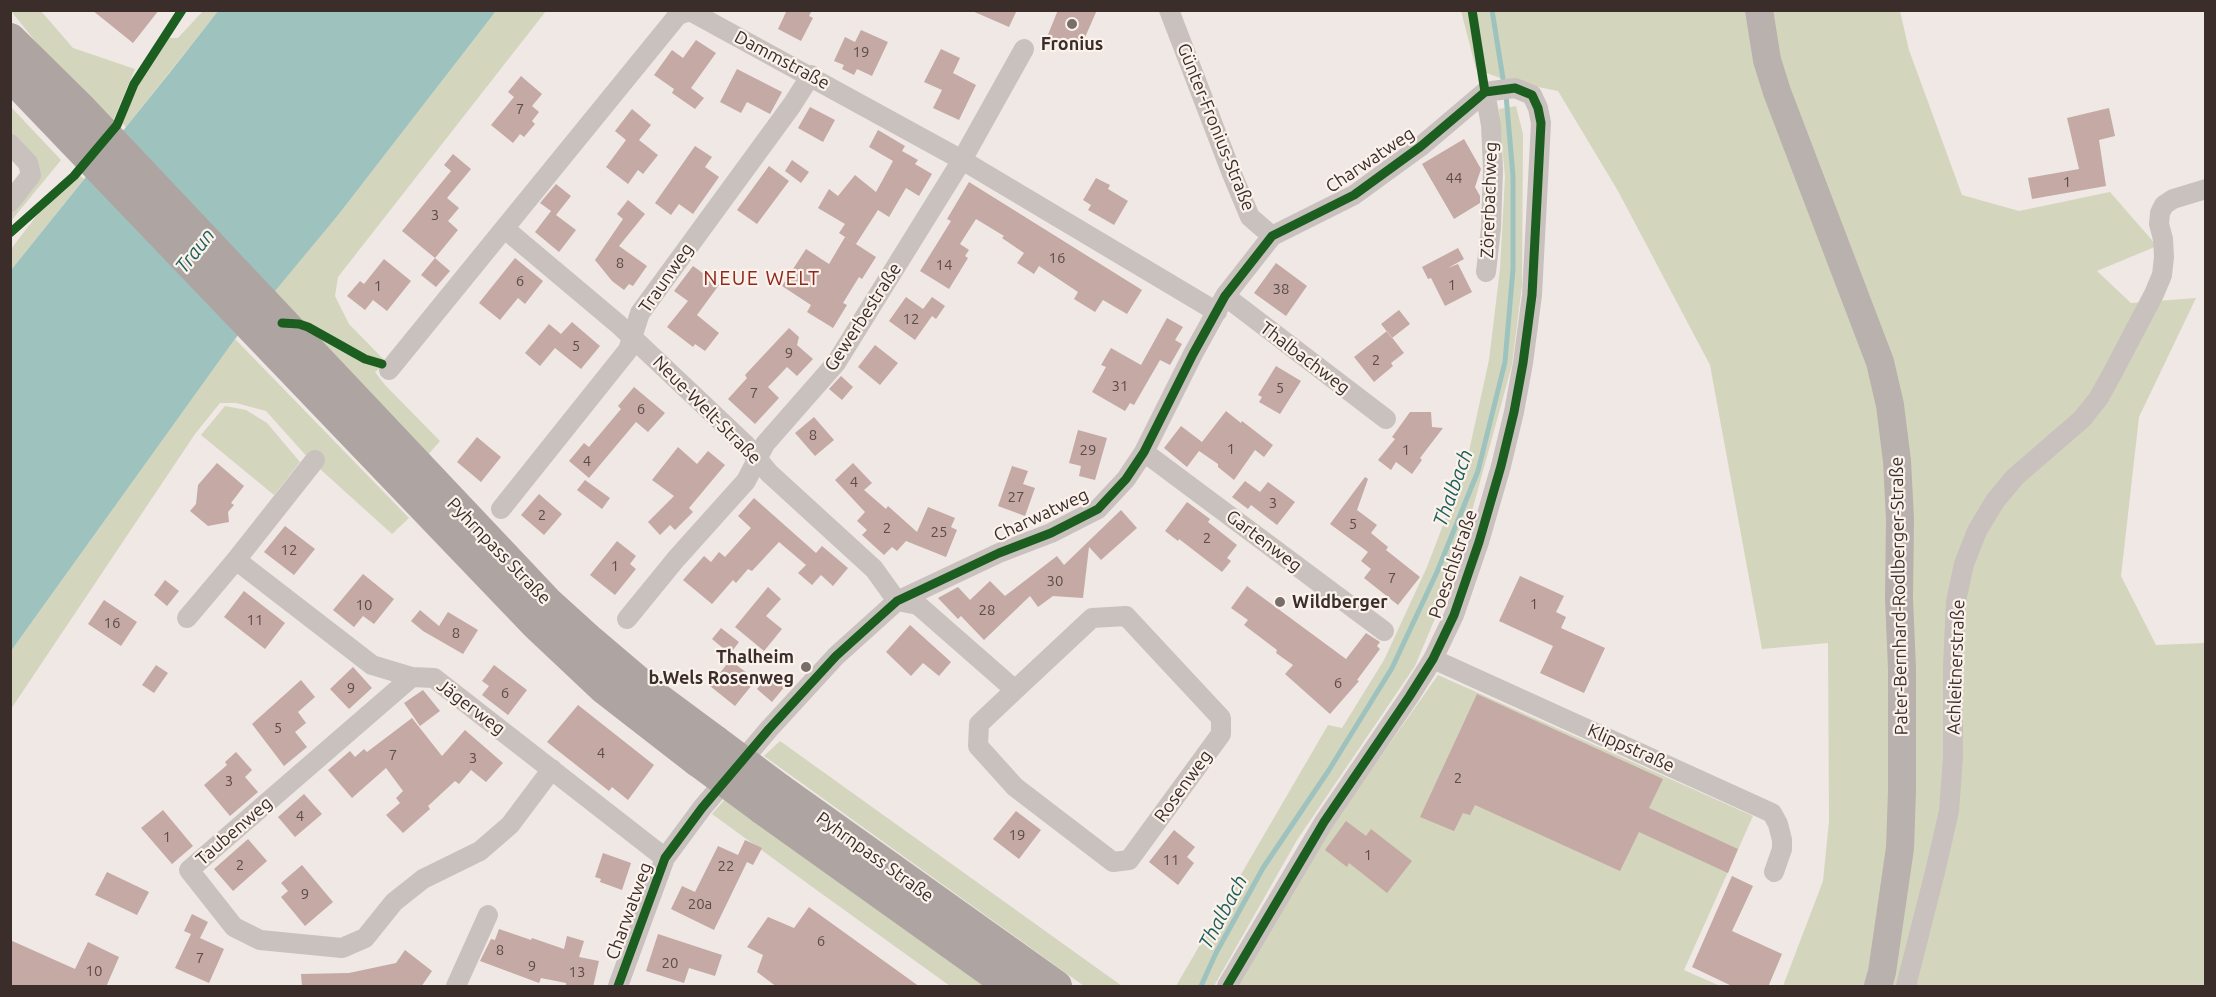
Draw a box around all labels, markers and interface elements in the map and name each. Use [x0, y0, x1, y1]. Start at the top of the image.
marker: Fronius [1065, 17, 1079, 31]
street label: Dammstraße [731, 26, 833, 94]
place label: Fronius [1041, 33, 1103, 55]
street label: Günter-Fronius-Straße [1172, 40, 1260, 214]
house number: 19 [853, 43, 869, 61]
house number: 7 [516, 100, 524, 118]
street label: Charwatweg [1322, 122, 1418, 198]
street label: Zörerbachweg [1476, 141, 1502, 259]
house number: 44 [1446, 169, 1462, 187]
house number: 1 [2063, 173, 2071, 191]
house number: 3 [431, 206, 439, 224]
water label: Traun [170, 224, 220, 278]
street label: Traunweg [634, 239, 698, 317]
house number: 16 [1049, 249, 1065, 267]
house number: 8 [616, 254, 624, 272]
house number: 14 [936, 256, 952, 274]
street label: Gewerbestraße [820, 259, 906, 375]
district label: NEUE WELT [703, 266, 821, 290]
house number: 6 [516, 272, 524, 290]
house number: 1 [1448, 276, 1456, 294]
house number: 1 [374, 277, 382, 295]
house number: 38 [1273, 280, 1289, 298]
house number: 12 [903, 310, 919, 328]
street label: Thalbachweg [1256, 317, 1354, 399]
house number: 5 [572, 337, 580, 355]
house number: 9 [785, 344, 793, 362]
street label: Neue-Welt-Straße [648, 351, 766, 469]
house number: 2 [1372, 351, 1380, 369]
house number: 31 [1112, 377, 1128, 395]
house number: 5 [1276, 379, 1284, 397]
house number: 7 [750, 384, 758, 402]
house number: 6 [637, 400, 645, 418]
house number: 8 [809, 426, 817, 444]
house number: 1 [1227, 440, 1235, 458]
house number: 29 [1080, 441, 1096, 459]
house number: 1 [1402, 441, 1410, 459]
water label: Thalbach [1428, 446, 1478, 530]
house number: 4 [583, 452, 591, 470]
street label: Pater-Bernhard-Rodlberger-Straße [1886, 457, 1912, 735]
house number: 4 [850, 473, 858, 491]
street label: Charwatweg [990, 484, 1092, 546]
house number: 27 [1008, 488, 1024, 506]
street label: Pyhrnpass Straße [443, 493, 555, 609]
house number: 3 [1269, 494, 1277, 512]
street label: Gartenweg [1222, 505, 1306, 577]
house number: 2 [538, 506, 546, 524]
street label: Poeschlstraße [1424, 507, 1482, 621]
house number: 5 [1349, 515, 1357, 533]
house number: 2 [883, 519, 891, 537]
house number: 25 [931, 523, 947, 541]
house number: 2 [1203, 529, 1211, 547]
house number: 12 [281, 541, 297, 559]
house number: 1 [611, 557, 619, 575]
house number: 7 [1388, 569, 1396, 587]
house number: 30 [1047, 572, 1063, 590]
place label: Wildberger [1292, 591, 1388, 613]
marker: Wildberger [1273, 595, 1287, 609]
house number: 1 [1530, 595, 1538, 613]
house number: 10 [356, 596, 372, 614]
street label: Achleitnerstraße [1943, 599, 1969, 735]
house number: 28 [979, 601, 995, 619]
house number: 11 [247, 611, 263, 629]
house number: 16 [104, 614, 120, 632]
house number: 8 [452, 624, 460, 642]
place label: Thalheim b.Wels Rosenweg [648, 646, 794, 688]
marker: Thalheim b.Wels Rosenweg [799, 660, 813, 674]
street label: Jägerweg [433, 674, 509, 740]
house number: 6 [1334, 674, 1342, 692]
house number: 9 [347, 679, 355, 697]
house number: 6 [501, 684, 509, 702]
house number: 5 [274, 719, 282, 737]
street label: Klippstraße [1584, 719, 1678, 777]
house number: 4 [597, 744, 605, 762]
house number: 7 [389, 746, 397, 764]
street label: Rosenweg [1150, 746, 1216, 826]
house number: 3 [469, 749, 477, 767]
house number: 2 [1454, 769, 1462, 787]
house number: 3 [225, 772, 233, 790]
street label: Taubenweg [192, 792, 276, 870]
house number: 4 [296, 807, 304, 825]
street label: Pyhrnpass Straße [812, 807, 938, 907]
house number: 19 [1009, 826, 1025, 844]
house number: 1 [163, 828, 171, 846]
house number: 1 [1364, 846, 1372, 864]
house number: 11 [1163, 851, 1179, 869]
house number: 2 [236, 856, 244, 874]
house number: 22 [718, 857, 734, 875]
street label: Charwatweg [601, 859, 657, 963]
water label: Thalbach [1193, 871, 1253, 953]
house number: 9 [301, 885, 309, 903]
house number: 20a [688, 895, 712, 913]
house number: 6 [817, 932, 825, 950]
house number: 8 [496, 941, 504, 959]
house number: 7 [196, 949, 204, 967]
house number: 20 [662, 954, 678, 972]
house number: 9 [528, 957, 536, 975]
house number: 10 [86, 962, 102, 980]
house number: 13 [569, 963, 585, 981]

